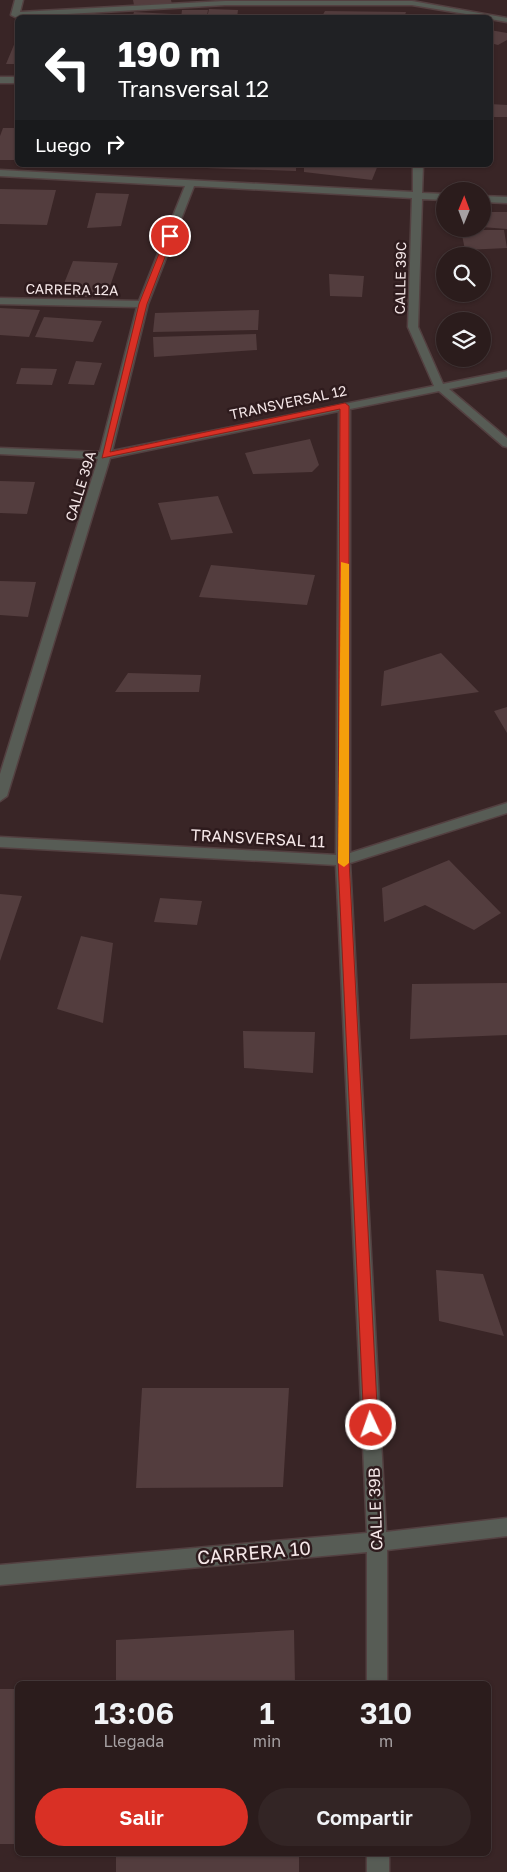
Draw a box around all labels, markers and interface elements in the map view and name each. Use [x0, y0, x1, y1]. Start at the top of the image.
text: 190 m [118, 33, 220, 75]
icon: left [35, 35, 100, 100]
text: Transversal 12 [118, 75, 269, 102]
icon: right [101, 130, 129, 158]
text: Luego [35, 133, 91, 156]
north arrow [436, 182, 491, 238]
map controls [436, 182, 491, 367]
pin [149, 215, 191, 257]
icon: arrive [156, 222, 184, 250]
street label: CALLE 39C [391, 241, 409, 315]
button: search [436, 247, 491, 302]
street label: CARRERA 12A [25, 280, 119, 298]
button: layers [436, 312, 491, 367]
street label: TRANSVERSAL 12 [228, 381, 348, 423]
street label: CALLE 39A [61, 448, 99, 523]
street label: TRANSVERSAL 11 [190, 824, 326, 852]
position arrow [344, 1398, 396, 1450]
street label: CALLE 39B [364, 1467, 386, 1551]
street label: CARRERA 10 [196, 1536, 312, 1568]
text: 13:06 [94, 1695, 174, 1731]
text: 1 [259, 1695, 275, 1731]
text: 310 [360, 1695, 412, 1731]
text: Llegada [103, 1731, 164, 1751]
text: min [253, 1731, 281, 1751]
text: m [379, 1731, 393, 1751]
button: Salir [35, 1788, 248, 1846]
button: Compartir [258, 1788, 471, 1846]

